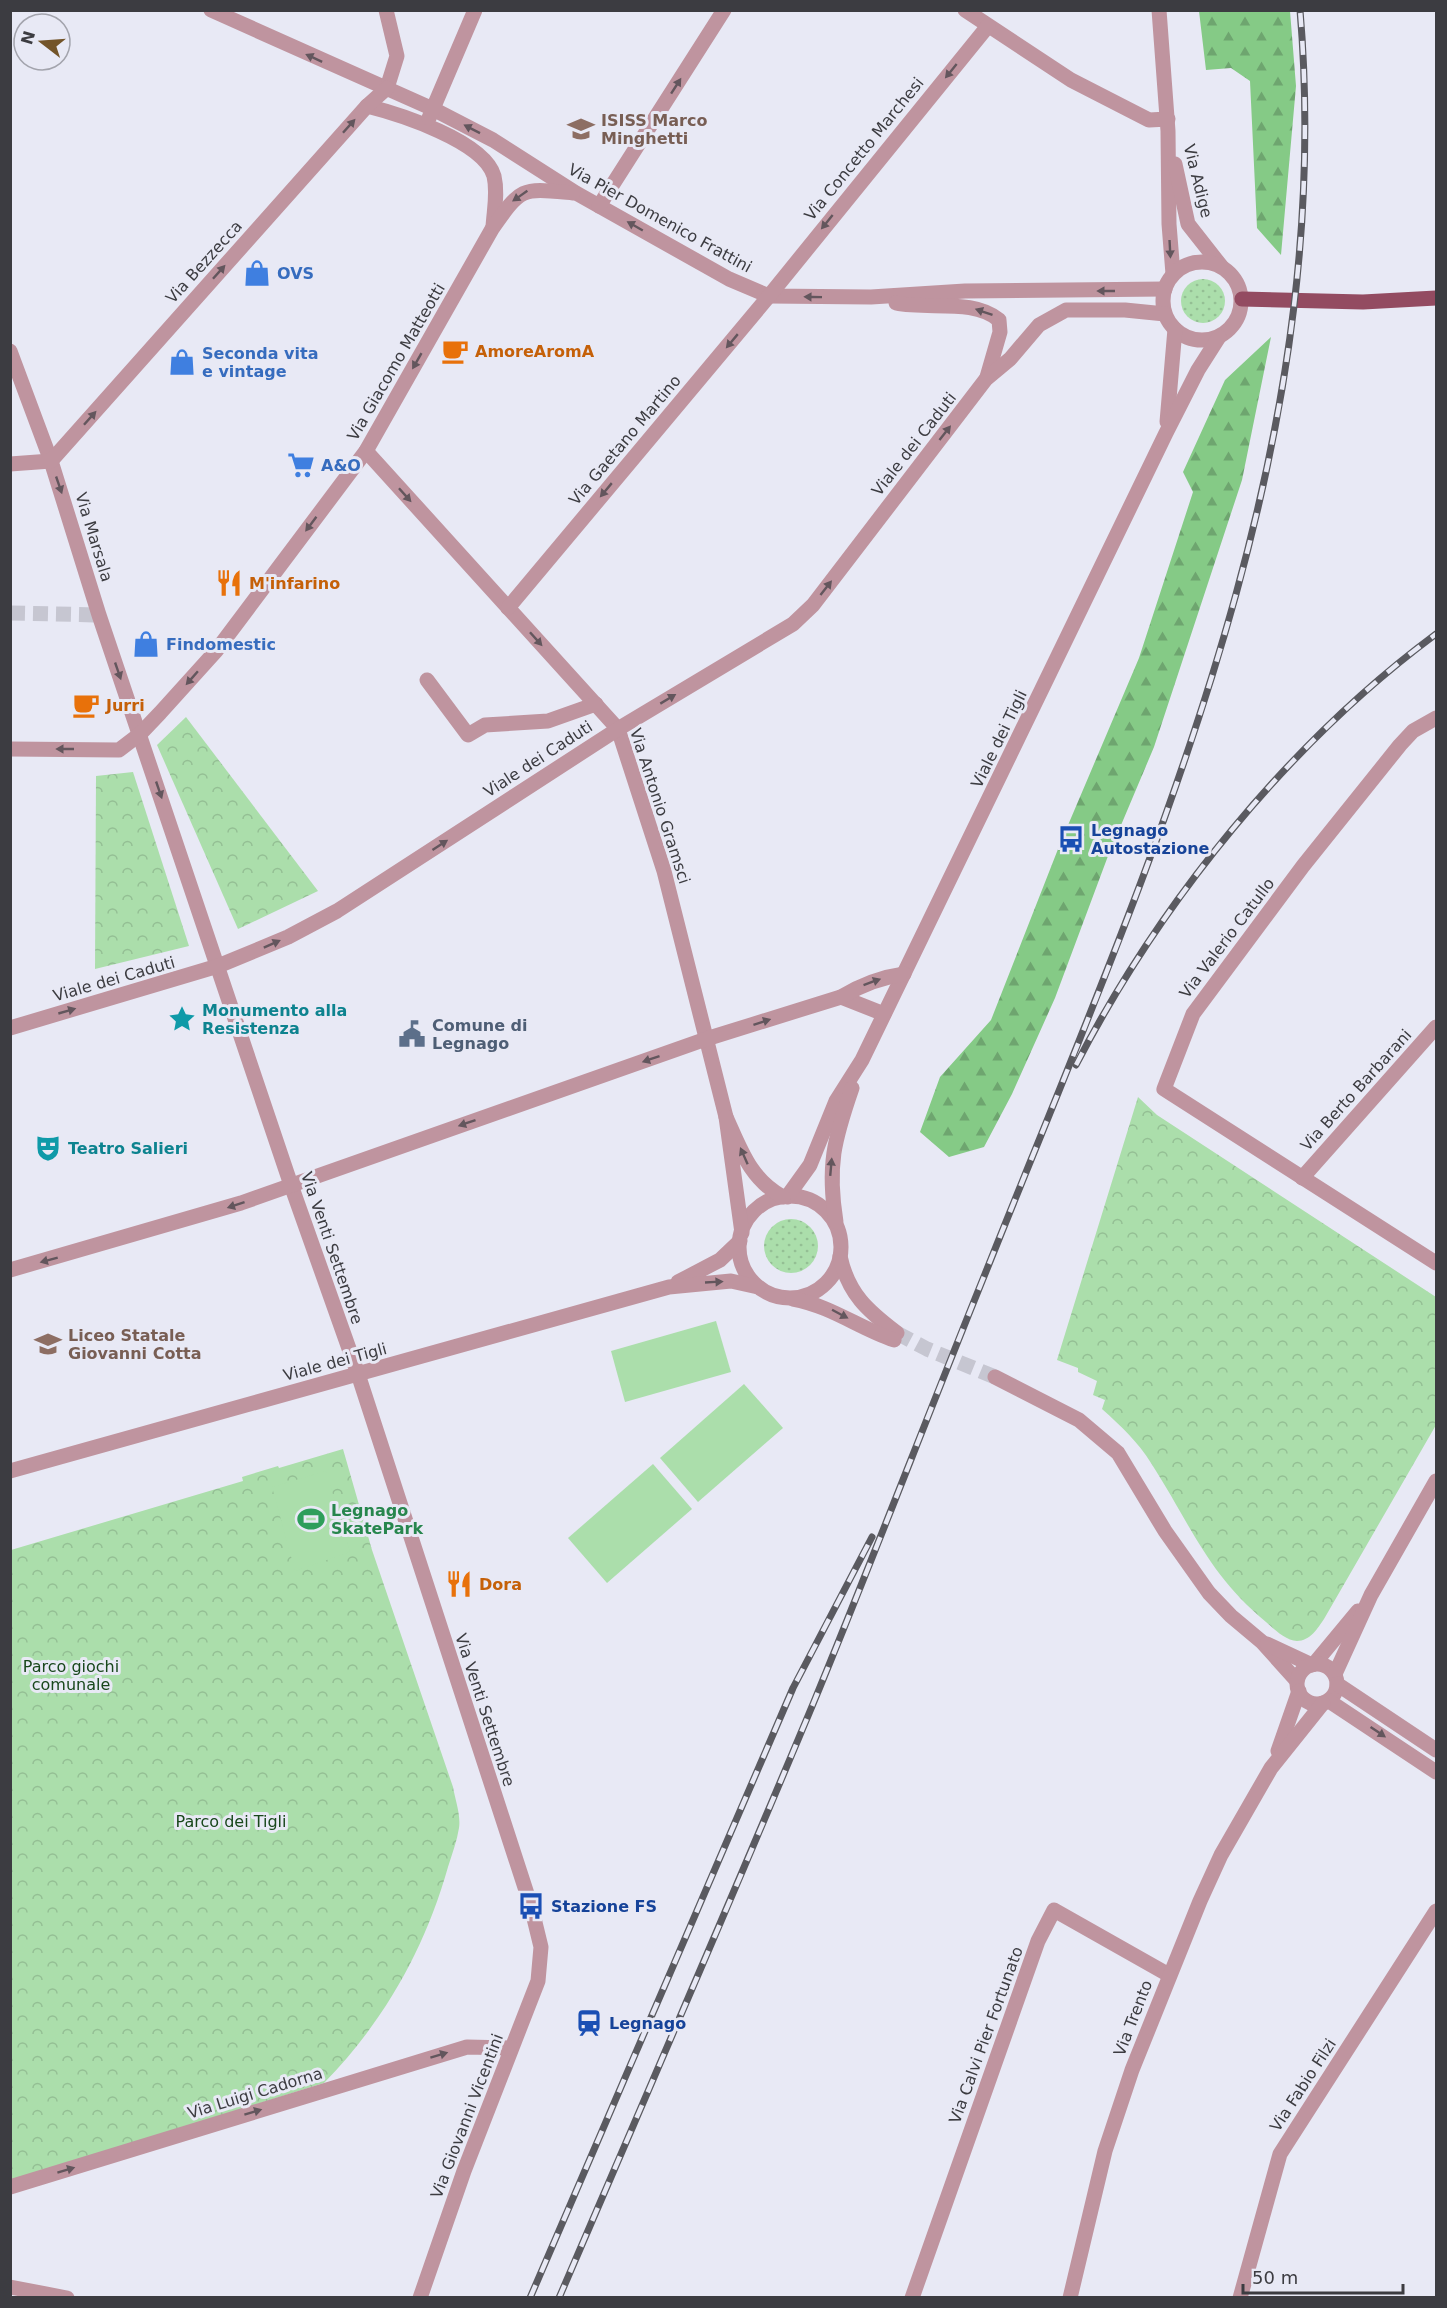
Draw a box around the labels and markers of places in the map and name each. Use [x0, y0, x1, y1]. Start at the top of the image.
place label: ISISS Marco Minghetti [601, 111, 707, 148]
school or university icon: ISISS Marco Minghetti [566, 114, 596, 144]
shop icon: OVS [242, 258, 272, 288]
place label: OVS [277, 264, 314, 283]
cafe icon: AmoreAromA [440, 336, 470, 366]
place label: AmoreAromA [475, 342, 595, 361]
place label: Seconda vita e vintage [202, 344, 318, 381]
shop icon: Seconda vita e vintage [167, 347, 197, 377]
supermarket icon: A&O [286, 450, 316, 480]
place label: A&O [321, 456, 361, 475]
restaurant icon: M'infarino [214, 568, 244, 598]
place label: M'infarino [249, 574, 340, 593]
shop icon: Findomestic [131, 629, 161, 659]
place label: Findomestic [166, 635, 276, 654]
cafe icon: Jurri [71, 690, 101, 720]
place label: Jurri [105, 696, 145, 715]
place label: Legnago Autostazione [1091, 821, 1210, 858]
bus stop icon: Legnago Autostazione [1056, 824, 1086, 854]
place label: Monumento alla Resistenza [202, 1001, 347, 1038]
place icon: Monumento alla Resistenza [167, 1004, 197, 1034]
place label: Comune di Legnago [432, 1016, 528, 1053]
public building icon: Comune di Legnago [397, 1019, 427, 1049]
theatre icon: Teatro Salieri [33, 1133, 63, 1163]
place label: Teatro Salieri [68, 1139, 188, 1158]
place label: Liceo Statale Giovanni Cotta [68, 1326, 202, 1363]
school or university icon: Liceo Statale Giovanni Cotta [33, 1329, 63, 1359]
place label: Legnago SkatePark [331, 1501, 423, 1538]
sports icon: Legnago SkatePark [296, 1504, 326, 1534]
restaurant icon: Dora [444, 1569, 474, 1599]
place label: Dora [479, 1575, 522, 1594]
bus stop icon: Stazione FS [516, 1891, 546, 1921]
place label: Stazione FS [551, 1897, 657, 1916]
station icon: Legnago [574, 2008, 604, 2038]
place label: Legnago [609, 2014, 686, 2033]

